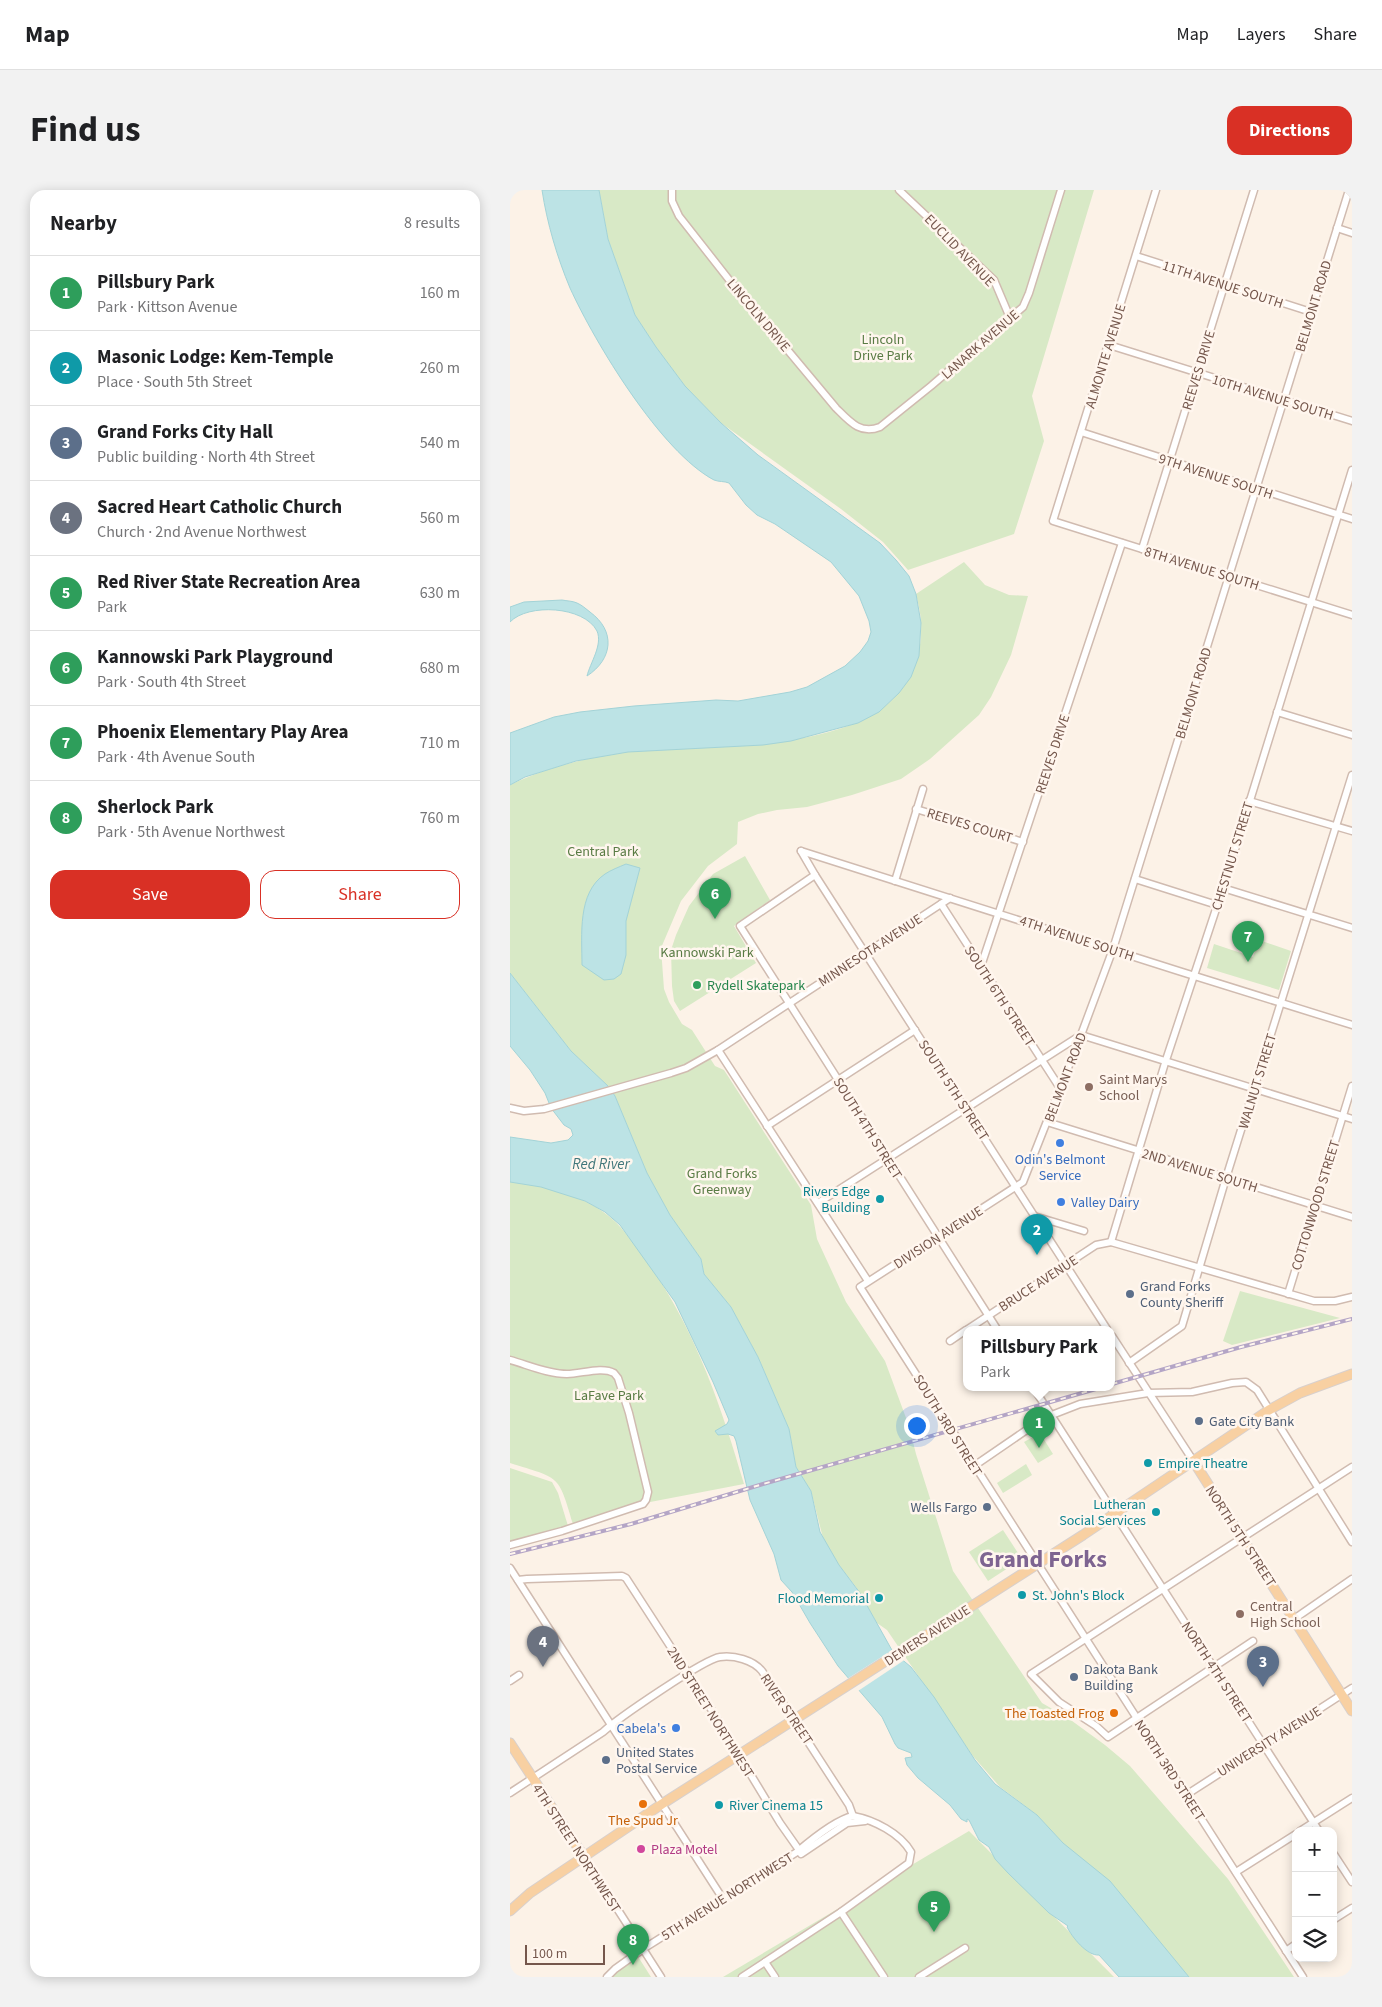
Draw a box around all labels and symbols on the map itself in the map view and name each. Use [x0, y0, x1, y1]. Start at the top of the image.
street label: EUCLID AVENUE [920, 210, 999, 291]
street label: 11TH AVENUE SOUTH [1160, 256, 1286, 314]
street label: BELMONT ROAD [1291, 258, 1337, 354]
street label: LINCOLN DRIVE [722, 275, 795, 357]
street label: ALMONTE AVENUE [1081, 302, 1131, 411]
street label: LANARK AVENUE [937, 305, 1024, 384]
street label: REEVES DRIVE [1177, 328, 1221, 413]
park label: Lincoln Drive Park [853, 330, 913, 366]
street label: 10TH AVENUE SOUTH [1210, 370, 1336, 426]
street label: 9TH AVENUE SOUTH [1156, 449, 1275, 505]
street label: 8TH AVENUE SOUTH [1142, 542, 1262, 596]
street label: BELMONT ROAD [1171, 645, 1217, 741]
street label: REEVES DRIVE [1031, 712, 1075, 797]
street label: CHESTNUT STREET [1207, 799, 1259, 913]
street label: REEVES COURT [924, 803, 1016, 849]
park label: Central Park [567, 842, 639, 862]
pin: 6 [699, 878, 731, 919]
street label: MINNESOTA AVENUE [815, 910, 927, 992]
street label: 4TH AVENUE SOUTH [1017, 911, 1136, 967]
pin: 7 [1232, 921, 1264, 962]
street label: SOUTH 6TH STREET [959, 942, 1040, 1051]
park label: Kannowski Park [660, 943, 754, 963]
place label: Rydell Skatepark [707, 976, 805, 996]
marker: Rydell Skatepark [691, 979, 703, 991]
street label: BELMONT ROAD [1040, 1030, 1092, 1125]
street label: WALNUT STREET [1234, 1031, 1282, 1131]
street label: SOUTH 5TH STREET [913, 1036, 994, 1145]
place label: Saint Marys School [1099, 1070, 1167, 1106]
street label: SOUTH 4TH STREET [828, 1074, 907, 1184]
marker: Saint Marys School [1083, 1081, 1095, 1093]
marker: Odin's Belmont Service [1054, 1137, 1066, 1149]
street label: COTTONWOOD STREET [1287, 1137, 1345, 1273]
street label: 2ND AVENUE SOUTH [1139, 1144, 1260, 1198]
place label: Odin's Belmont Service [1015, 1150, 1105, 1186]
water label: Red River [572, 1154, 631, 1175]
park label: Grand Forks Greenway [687, 1164, 757, 1200]
place label: Rivers Edge Building [803, 1182, 870, 1218]
marker: Rivers Edge Building [874, 1193, 886, 1205]
place label: Valley Dairy [1071, 1193, 1140, 1213]
marker: Valley Dairy [1055, 1196, 1067, 1208]
street label: DIVISION AVENUE [890, 1201, 987, 1274]
pin: 2 [1021, 1214, 1053, 1255]
street label: BRUCE AVENUE [995, 1251, 1082, 1317]
place label: Grand Forks County Sheriff [1140, 1277, 1224, 1313]
marker: Grand Forks County Sheriff [1124, 1288, 1136, 1300]
street label: SOUTH 3RD STREET [908, 1371, 987, 1481]
park label: LaFave Park [574, 1386, 644, 1406]
pin: 1 [1023, 1407, 1055, 1448]
place label: Gate City Bank [1209, 1412, 1294, 1432]
your location [904, 1413, 930, 1439]
marker: Gate City Bank [1193, 1415, 1205, 1427]
place label: Empire Theatre [1158, 1454, 1248, 1474]
marker: Empire Theatre [1142, 1457, 1154, 1469]
street label: NORTH 5TH STREET [1200, 1482, 1281, 1591]
place label: Lutheran Social Services [1059, 1495, 1146, 1531]
place label: Wells Fargo [911, 1498, 977, 1518]
marker: Wells Fargo [981, 1501, 993, 1513]
marker: Lutheran Social Services [1150, 1506, 1162, 1518]
district label: Grand Forks [979, 1542, 1107, 1577]
place label: St. John's Block [1032, 1586, 1124, 1606]
place label: Flood Memorial [778, 1589, 869, 1609]
marker: St. John's Block [1016, 1589, 1028, 1601]
marker: Flood Memorial [873, 1592, 885, 1604]
place label: Central High School [1250, 1597, 1321, 1633]
street label: DEMERS AVENUE [881, 1600, 975, 1671]
marker: Central High School [1234, 1608, 1246, 1620]
street label: NORTH 4TH STREET [1176, 1618, 1257, 1727]
pin: 4 [527, 1626, 559, 1667]
street label: 2ND STREET NORTHWEST [662, 1643, 759, 1782]
pin: 3 [1247, 1646, 1279, 1687]
place label: Dakota Bank Building [1084, 1660, 1158, 1696]
street label: RIVER STREET [755, 1670, 818, 1750]
marker: Dakota Bank Building [1068, 1671, 1080, 1683]
street label: UNIVERSITY AVENUE [1214, 1702, 1326, 1782]
place label: The Toasted Frog [1004, 1704, 1104, 1724]
marker: The Toasted Frog [1108, 1707, 1120, 1719]
street label: NORTH 3RD STREET [1129, 1716, 1210, 1825]
place label: Cabela's [617, 1719, 666, 1739]
marker: Cabela's [670, 1722, 682, 1734]
place label: United States Postal Service [616, 1743, 697, 1779]
marker: United States Postal Service [600, 1754, 612, 1766]
street label: 4TH STREET NORTHWEST [527, 1780, 626, 1917]
place label: River Cinema 15 [729, 1796, 823, 1816]
marker: The Spud Jr [637, 1798, 649, 1810]
marker: River Cinema 15 [713, 1799, 725, 1811]
place label: The Spud Jr [608, 1811, 678, 1831]
place label: Plaza Motel [651, 1840, 718, 1860]
marker: Plaza Motel [635, 1843, 647, 1855]
street label: 5TH AVENUE NORTHWEST [658, 1848, 798, 1946]
pin: 5 [918, 1891, 950, 1932]
pin: 8 [617, 1924, 649, 1965]
scale bar [525, 1942, 605, 1965]

